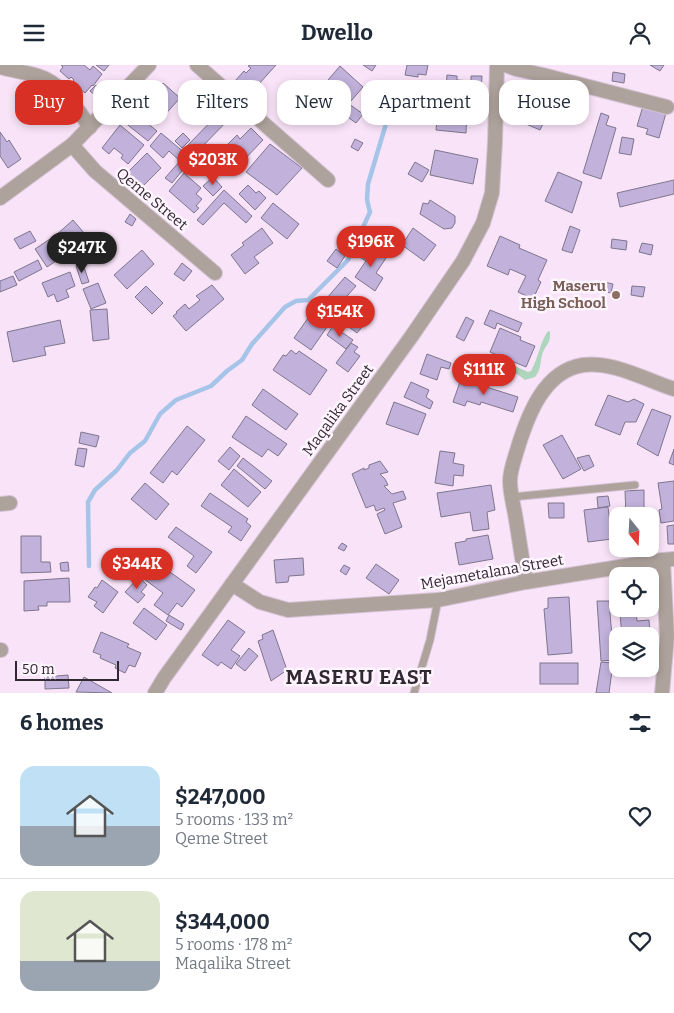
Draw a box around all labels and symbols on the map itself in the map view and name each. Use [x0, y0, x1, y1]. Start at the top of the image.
pin: $203K [178, 143, 248, 186]
street label: Qeme Street [113, 164, 192, 234]
pin: $196K [336, 225, 406, 268]
pin: $247K [47, 231, 117, 274]
place label: Maseru High School [521, 277, 607, 312]
marker: Maseru High School [610, 289, 622, 301]
pin: $154K [305, 295, 375, 338]
pin: $111K [449, 353, 519, 396]
street label: Maqalika Street [299, 360, 378, 459]
north arrow [609, 507, 659, 557]
pin: $344K [102, 547, 172, 590]
street label: Mejametalana Street [419, 550, 565, 593]
scale bar [15, 658, 119, 681]
district label: MASERU EAST [286, 665, 432, 689]

